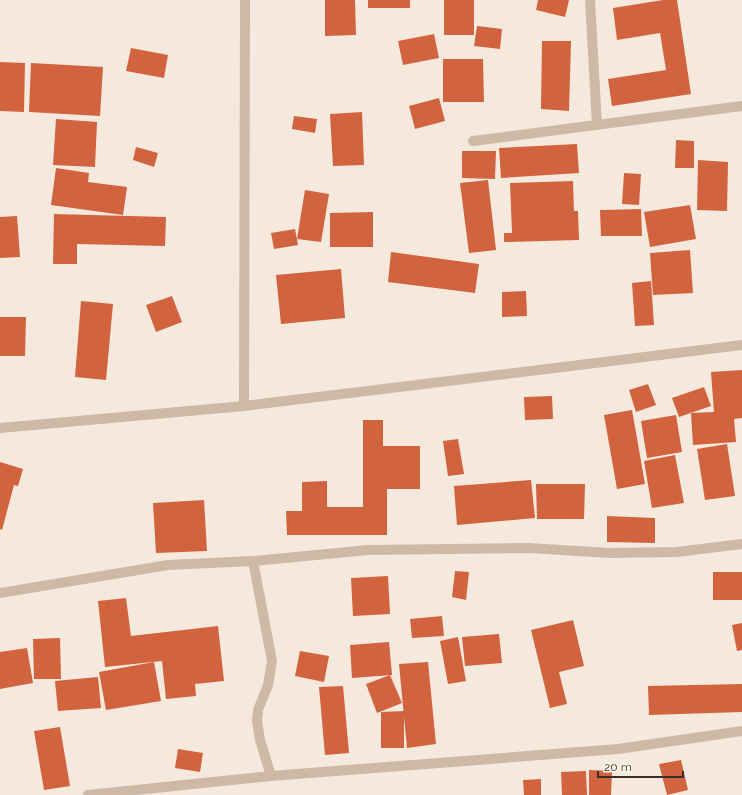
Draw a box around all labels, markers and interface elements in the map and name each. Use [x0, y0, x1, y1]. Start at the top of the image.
scale bar [598, 753, 683, 779]
text: 20 m [604, 760, 632, 774]

